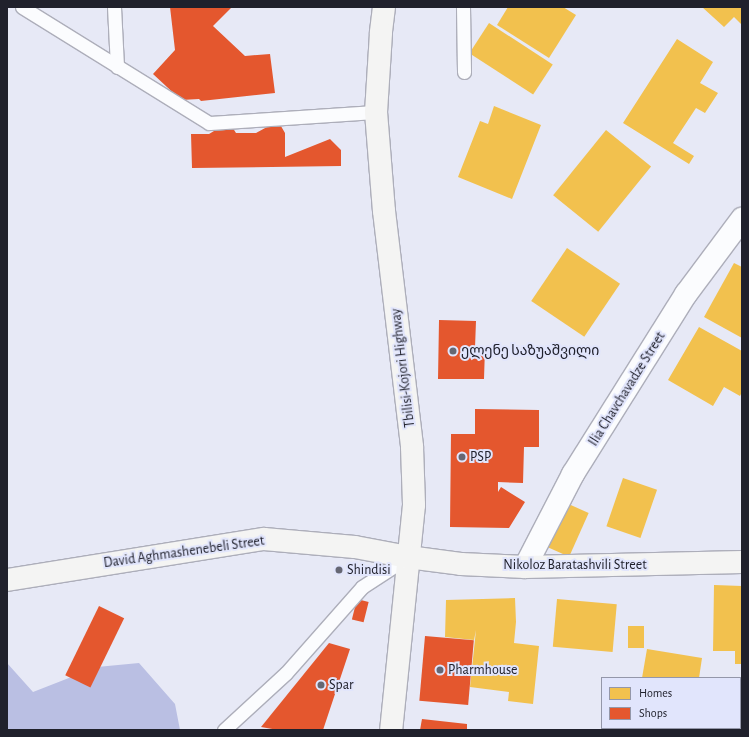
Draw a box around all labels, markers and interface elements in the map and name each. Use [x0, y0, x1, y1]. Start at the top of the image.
street label: Tbilisi-Kojori Highway [387, 308, 419, 428]
street label: Ilia Chavchavadze Street [585, 329, 669, 449]
place label: ელენე საზუაშვილი [461, 343, 599, 359]
marker: ელენე საზუაშვილი [448, 346, 458, 356]
place label: PSP [470, 449, 491, 465]
marker: PSP [457, 452, 467, 462]
street label: David Aghmashenebeli Street [102, 532, 266, 572]
street label: Nikoloz Baratashvili Street [503, 557, 647, 573]
place label: Shindisi [347, 562, 391, 578]
marker: Shindisi [334, 565, 344, 575]
place label: Pharmhouse [448, 662, 518, 678]
marker: Pharmhouse [435, 665, 445, 675]
place label: Spar [329, 677, 354, 693]
legend [601, 677, 741, 729]
marker: Spar [316, 680, 326, 690]
text: Homes [639, 687, 672, 699]
text: Shops [639, 707, 667, 719]

